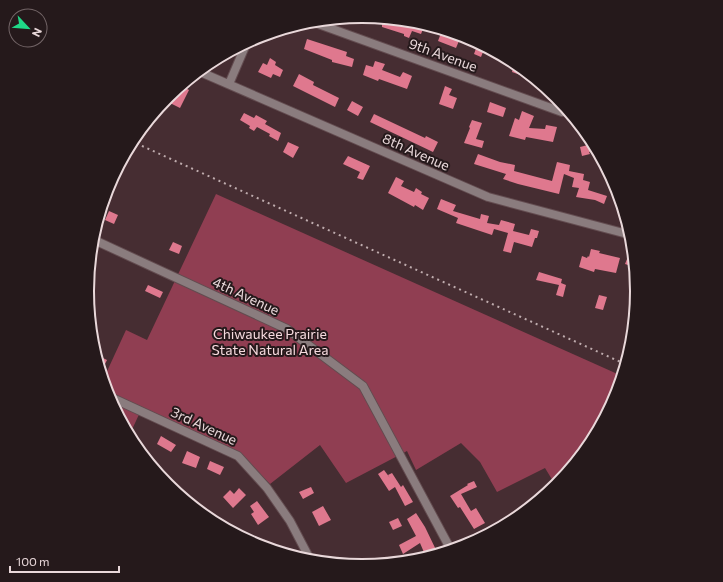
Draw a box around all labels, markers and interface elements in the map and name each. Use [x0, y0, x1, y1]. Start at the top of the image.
north arrow [8, 8, 48, 48]
text: N [30, 26, 45, 39]
street label: 9th Avenue [407, 34, 480, 75]
street label: 8th Avenue [380, 129, 452, 174]
street label: 4th Avenue [210, 273, 282, 318]
park label: Chiwaukee Prairie State Natural Area [211, 325, 329, 358]
street label: 3rd Avenue [169, 403, 240, 448]
scale bar [10, 548, 119, 574]
text: 100 m [16, 554, 50, 568]

